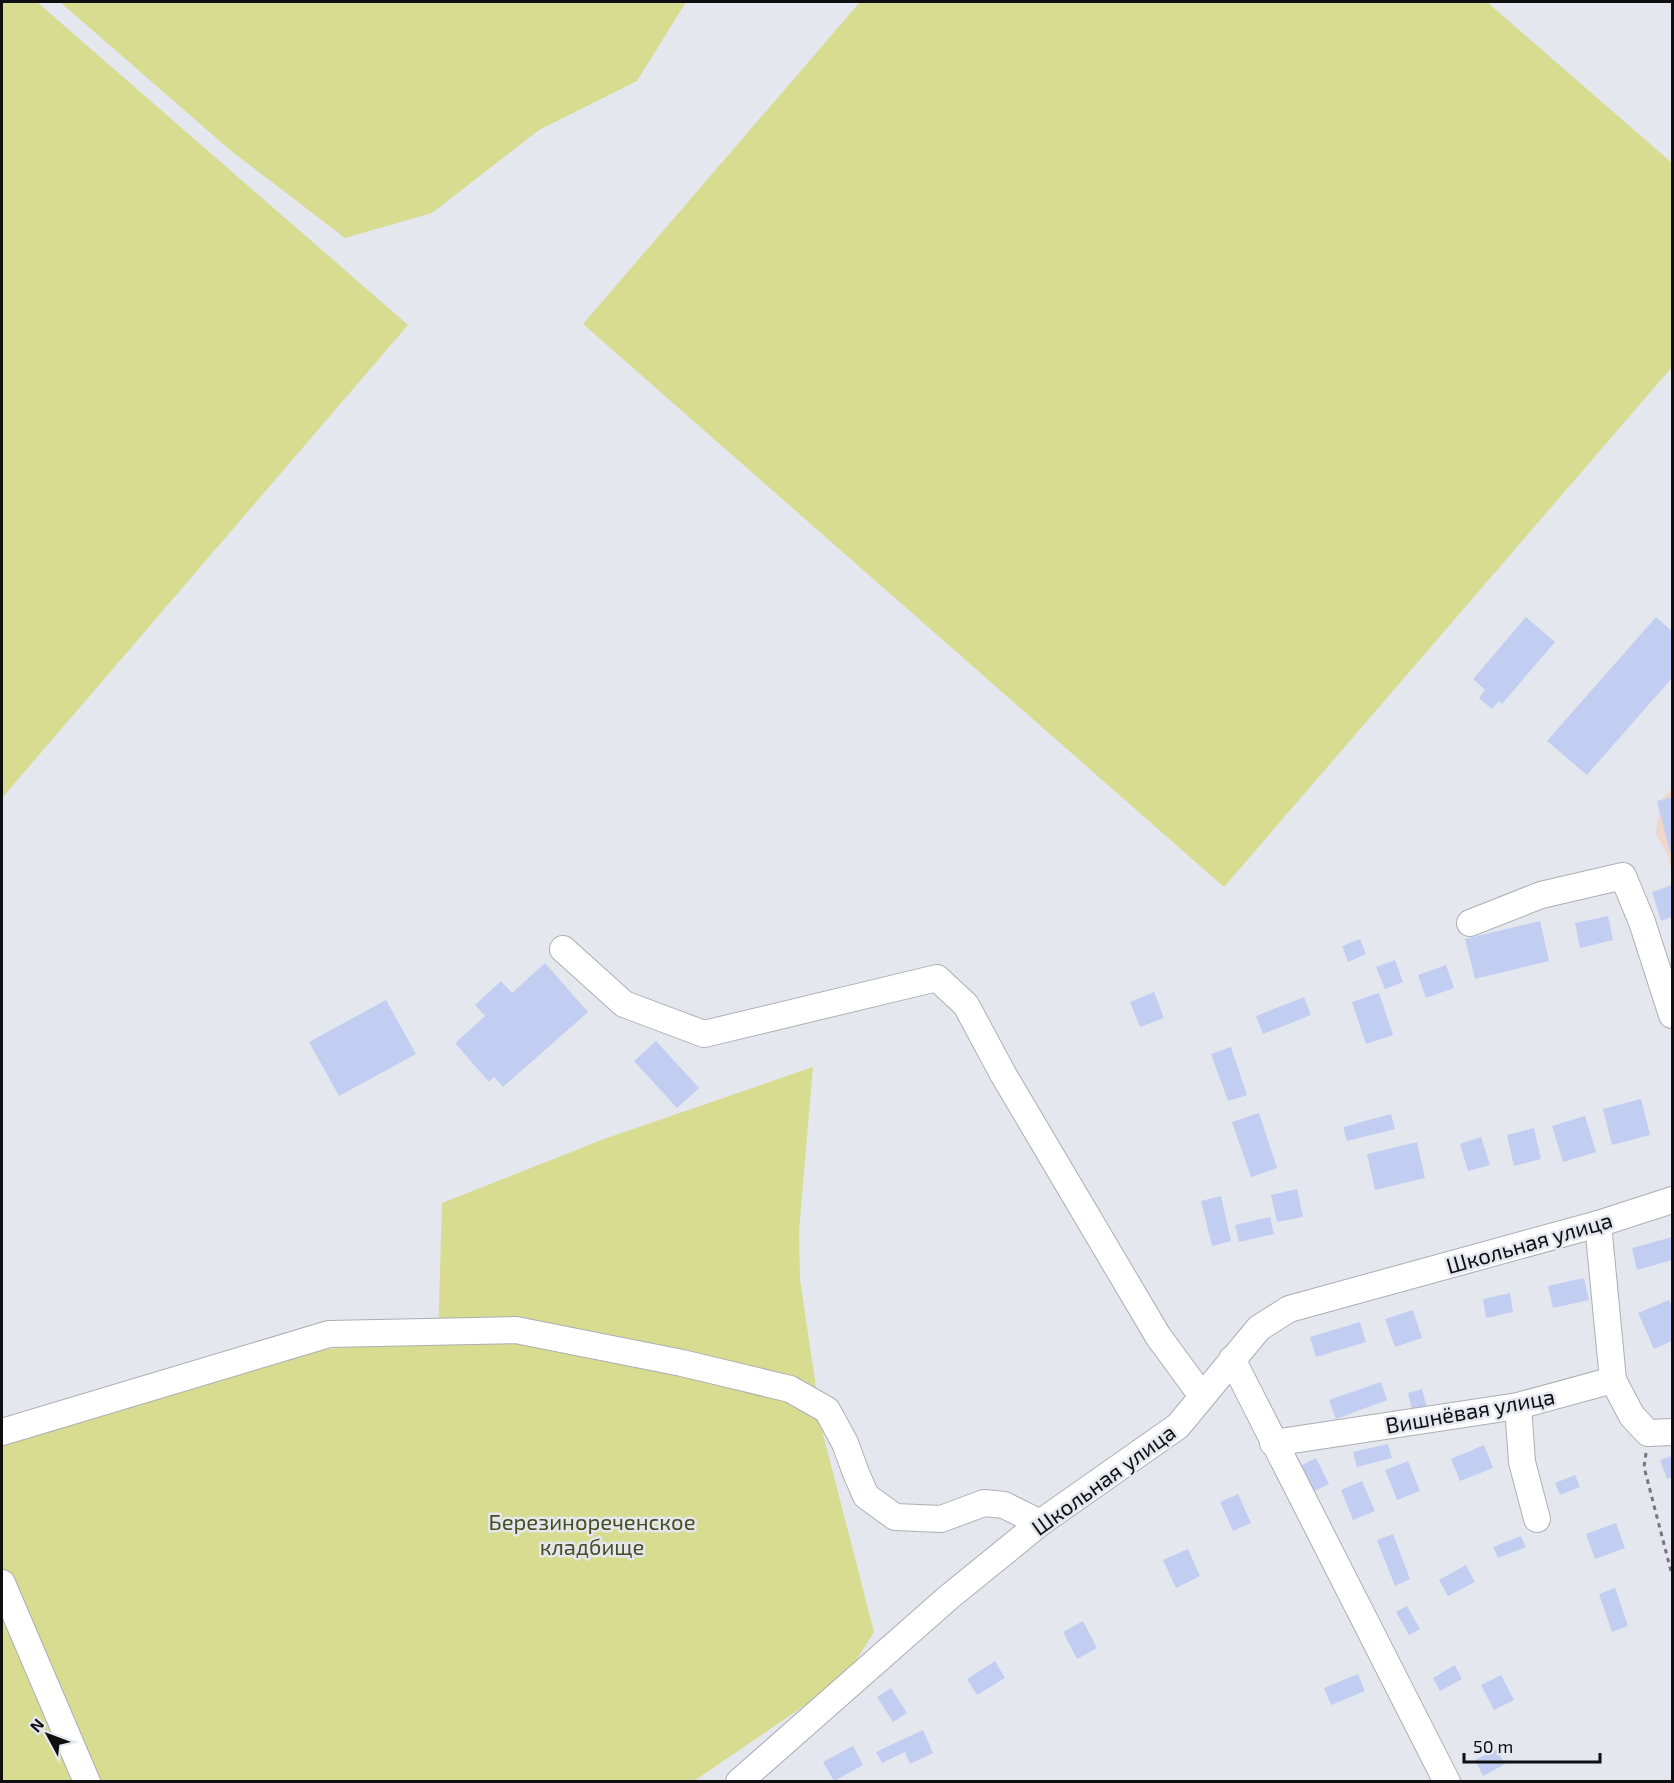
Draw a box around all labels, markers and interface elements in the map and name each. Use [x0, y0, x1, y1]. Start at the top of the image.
street label: Школьная улица [1443, 1206, 1615, 1279]
street label: Вишнёвая улица [1383, 1382, 1557, 1439]
street label: Школьная улица [1026, 1418, 1181, 1541]
park label: Березинореченское кладбище [488, 1508, 696, 1559]
north arrow [18, 1705, 78, 1765]
text: N [25, 1714, 47, 1735]
scale bar [1464, 1726, 1600, 1764]
text: 50 m [1473, 1735, 1513, 1757]

